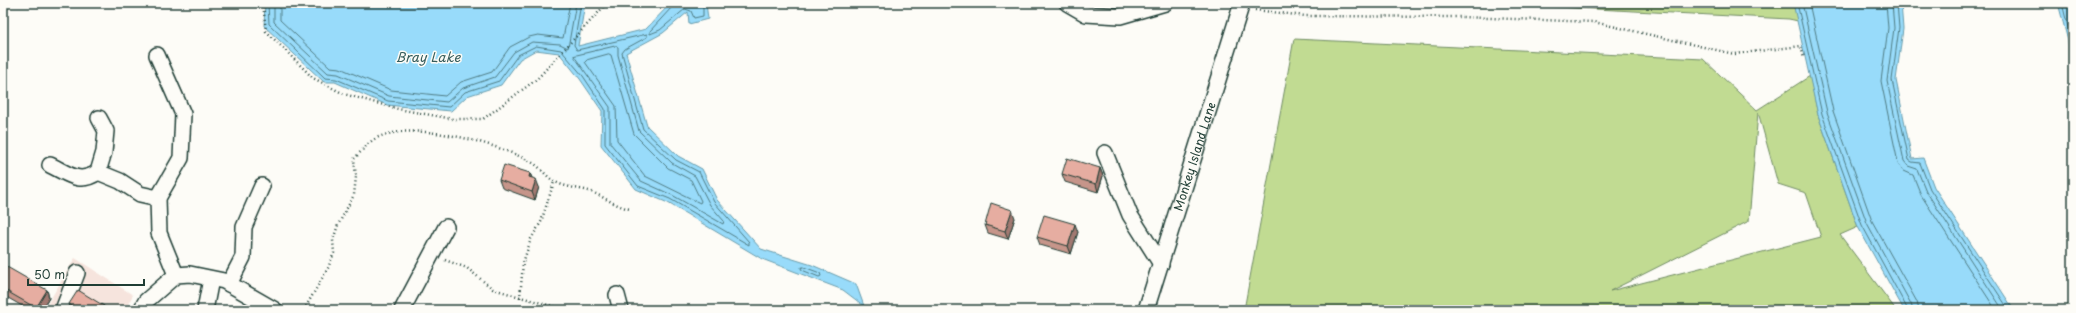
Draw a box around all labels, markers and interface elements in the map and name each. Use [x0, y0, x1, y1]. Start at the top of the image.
water label: Bray Lake [396, 47, 461, 66]
street label: Monkey Island Lane [1169, 100, 1220, 213]
scale bar [28, 261, 144, 287]
text: 50 m [34, 265, 65, 283]

